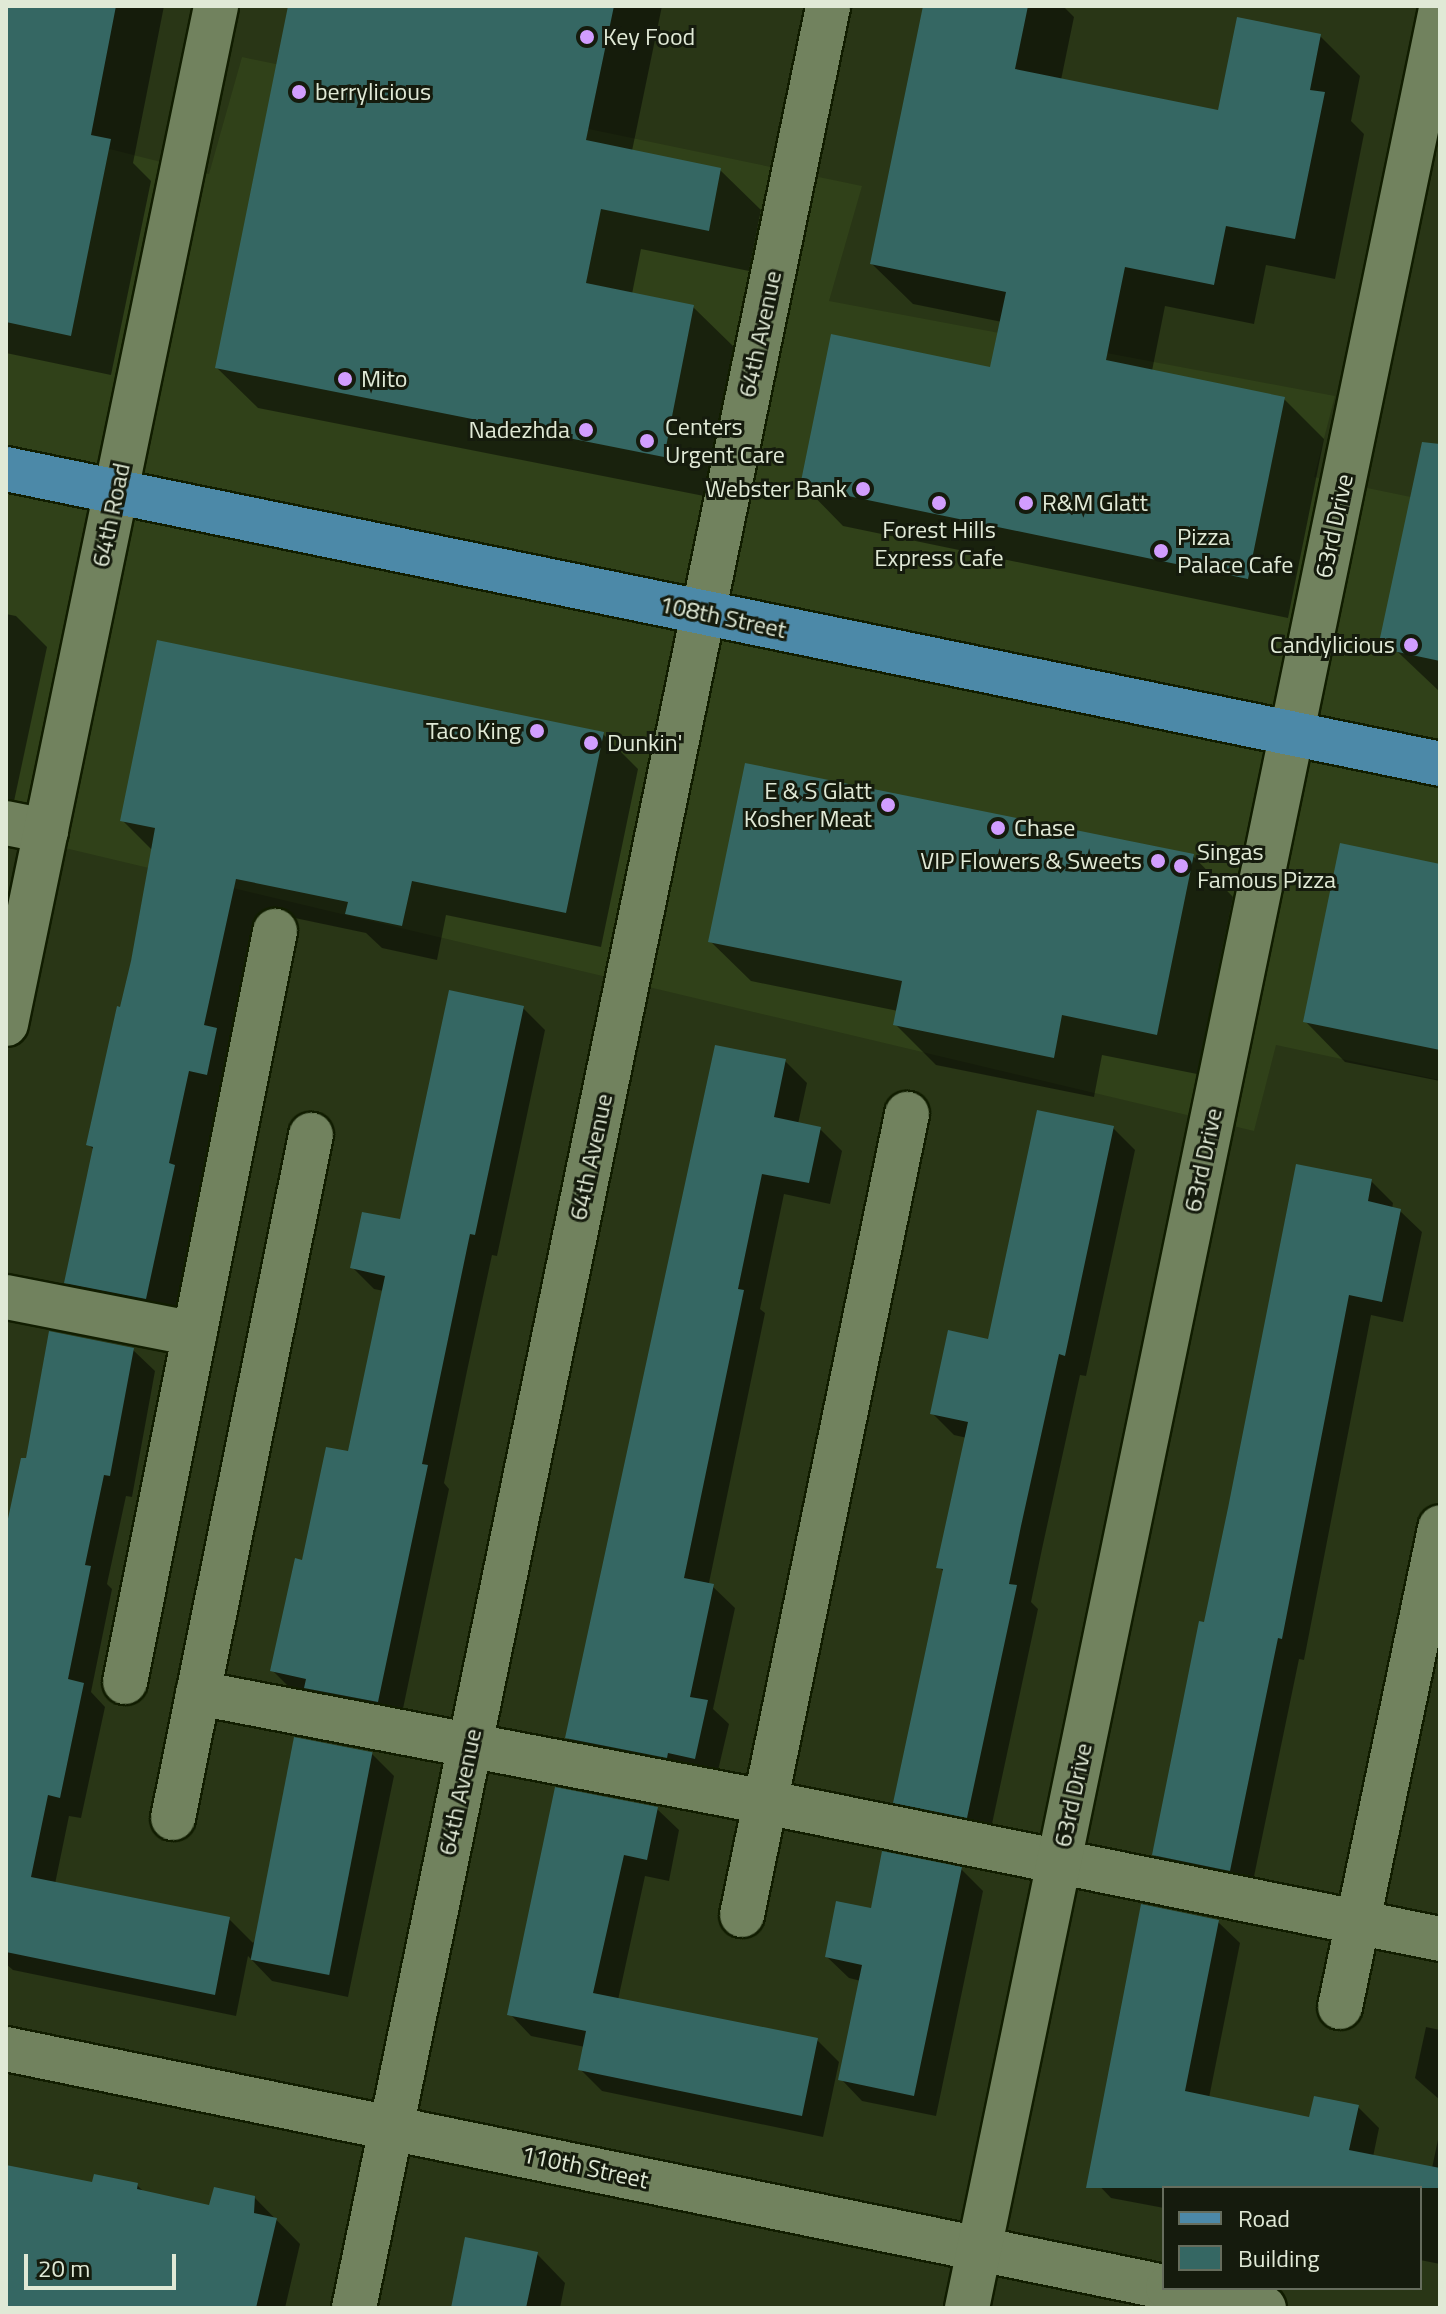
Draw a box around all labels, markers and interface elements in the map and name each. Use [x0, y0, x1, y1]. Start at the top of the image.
place label: Key Food [603, 23, 695, 51]
marker: Key Food [578, 28, 596, 46]
place label: berrylicious [315, 78, 431, 106]
marker: berrylicious [290, 83, 308, 101]
street label: 64th Avenue [733, 268, 787, 400]
place label: Mito [361, 365, 408, 393]
marker: Mito [336, 370, 354, 388]
place label: Centers Urgent Care [665, 413, 785, 469]
place label: Nadezhda [468, 416, 570, 444]
marker: Nadezhda [577, 421, 595, 439]
marker: Centers Urgent Care [636, 430, 658, 452]
street label: 64th Road [86, 460, 136, 570]
street label: 63rd Drive [1309, 471, 1359, 581]
place label: Webster Bank [705, 475, 847, 503]
marker: Webster Bank [854, 480, 872, 498]
place label: R&M Glatt [1042, 489, 1148, 517]
marker: Forest Hills Express Cafe [930, 494, 948, 512]
marker: R&M Glatt [1017, 494, 1035, 512]
place label: Forest Hills Express Cafe [874, 516, 1004, 572]
place label: Pizza Palace Cafe [1177, 523, 1293, 579]
marker: Pizza Palace Cafe [1152, 542, 1170, 560]
street label: 108th Street [657, 590, 789, 644]
place label: Candylicious [1270, 631, 1395, 659]
marker: Candylicious [1402, 636, 1420, 654]
place label: Taco King [426, 717, 521, 745]
marker: Taco King [528, 722, 546, 740]
place label: Dunkin' [607, 729, 682, 757]
marker: Dunkin' [582, 734, 600, 752]
place label: E & S Glatt Kosher Meat [744, 777, 872, 833]
marker: E & S Glatt Kosher Meat [879, 796, 897, 814]
place label: Chase [1014, 814, 1075, 842]
marker: Chase [989, 819, 1007, 837]
place label: Singas Famous Pizza [1197, 838, 1336, 894]
place label: VIP Flowers & Sweets [920, 847, 1142, 875]
marker: VIP Flowers & Sweets [1149, 852, 1167, 870]
marker: Singas Famous Pizza [1172, 857, 1190, 875]
street label: 64th Avenue [564, 1091, 618, 1223]
street label: 63rd Drive [1178, 1105, 1228, 1215]
street label: 64th Avenue [433, 1726, 487, 1858]
street label: 63rd Drive [1048, 1740, 1098, 1850]
street label: 110th Street [519, 2140, 651, 2194]
legend [1162, 2186, 1422, 2290]
text: Road [1238, 2200, 1290, 2236]
scale bar [28, 2238, 180, 2288]
text: Building [1238, 2240, 1320, 2276]
text: 20 m [38, 2250, 90, 2286]

